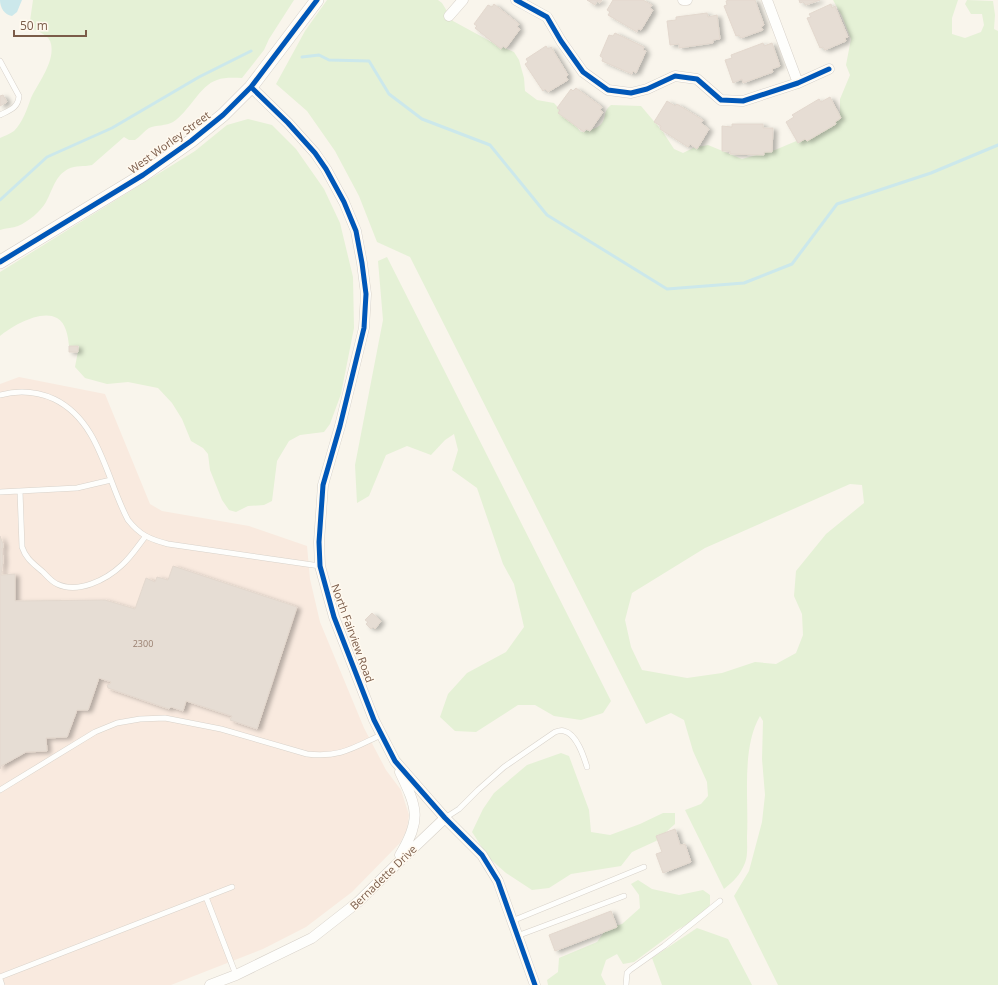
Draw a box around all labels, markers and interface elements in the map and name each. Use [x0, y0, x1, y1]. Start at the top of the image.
scale bar [14, 12, 86, 38]
text: 50 m [20, 17, 48, 34]
street label: West Worley Street [125, 107, 213, 177]
street label: North Fairview Road [328, 582, 378, 684]
house number: 2300 [133, 637, 153, 650]
street label: Bernadette Drive [346, 841, 420, 913]

